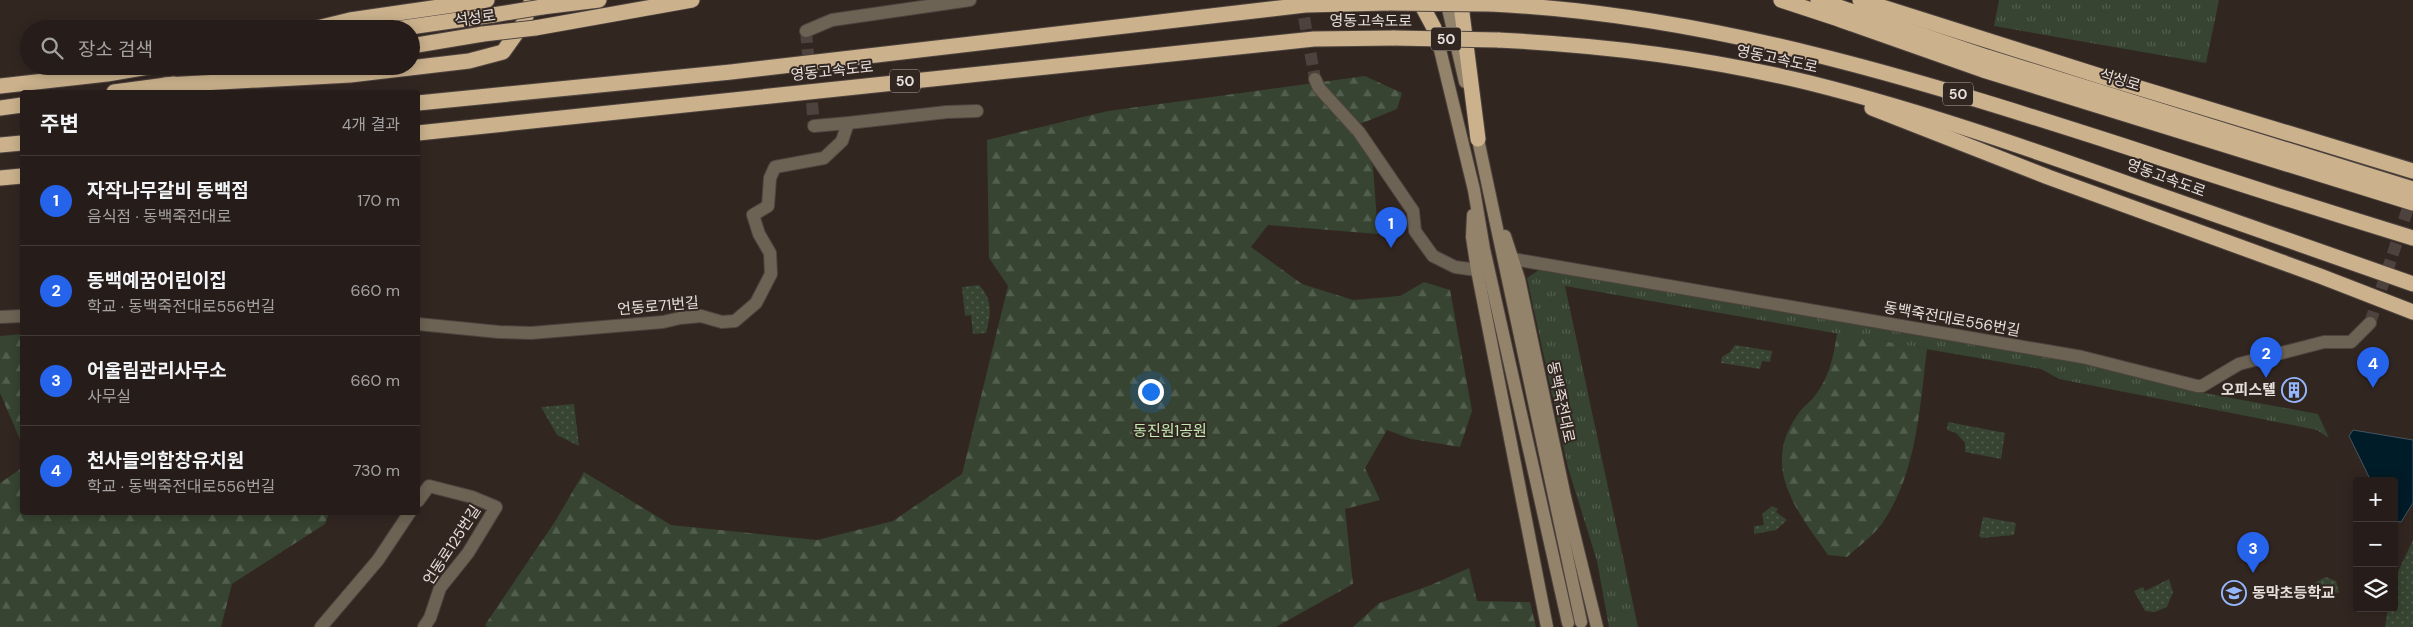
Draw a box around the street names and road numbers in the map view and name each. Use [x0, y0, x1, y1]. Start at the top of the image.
street label: 석성로 [453, 5, 497, 31]
street label: 영동고속도로 [1330, 11, 1412, 31]
road number: 50 [1431, 28, 1461, 50]
street label: 영동고속도로 [1734, 41, 1820, 77]
street label: 영동고속도로 [790, 57, 874, 85]
street label: 석성로 [2097, 64, 2143, 96]
road number: 50 [890, 70, 920, 92]
road number: 50 [1943, 82, 1973, 106]
street label: 영동고속도로 [2124, 154, 2208, 202]
street label: 언동로71번길 [616, 292, 700, 320]
street label: 동백죽전대로556번길 [1882, 297, 2022, 341]
street label: 동백죽전대로 [1543, 359, 1579, 445]
street label: 언동로125번길 [419, 501, 485, 589]

